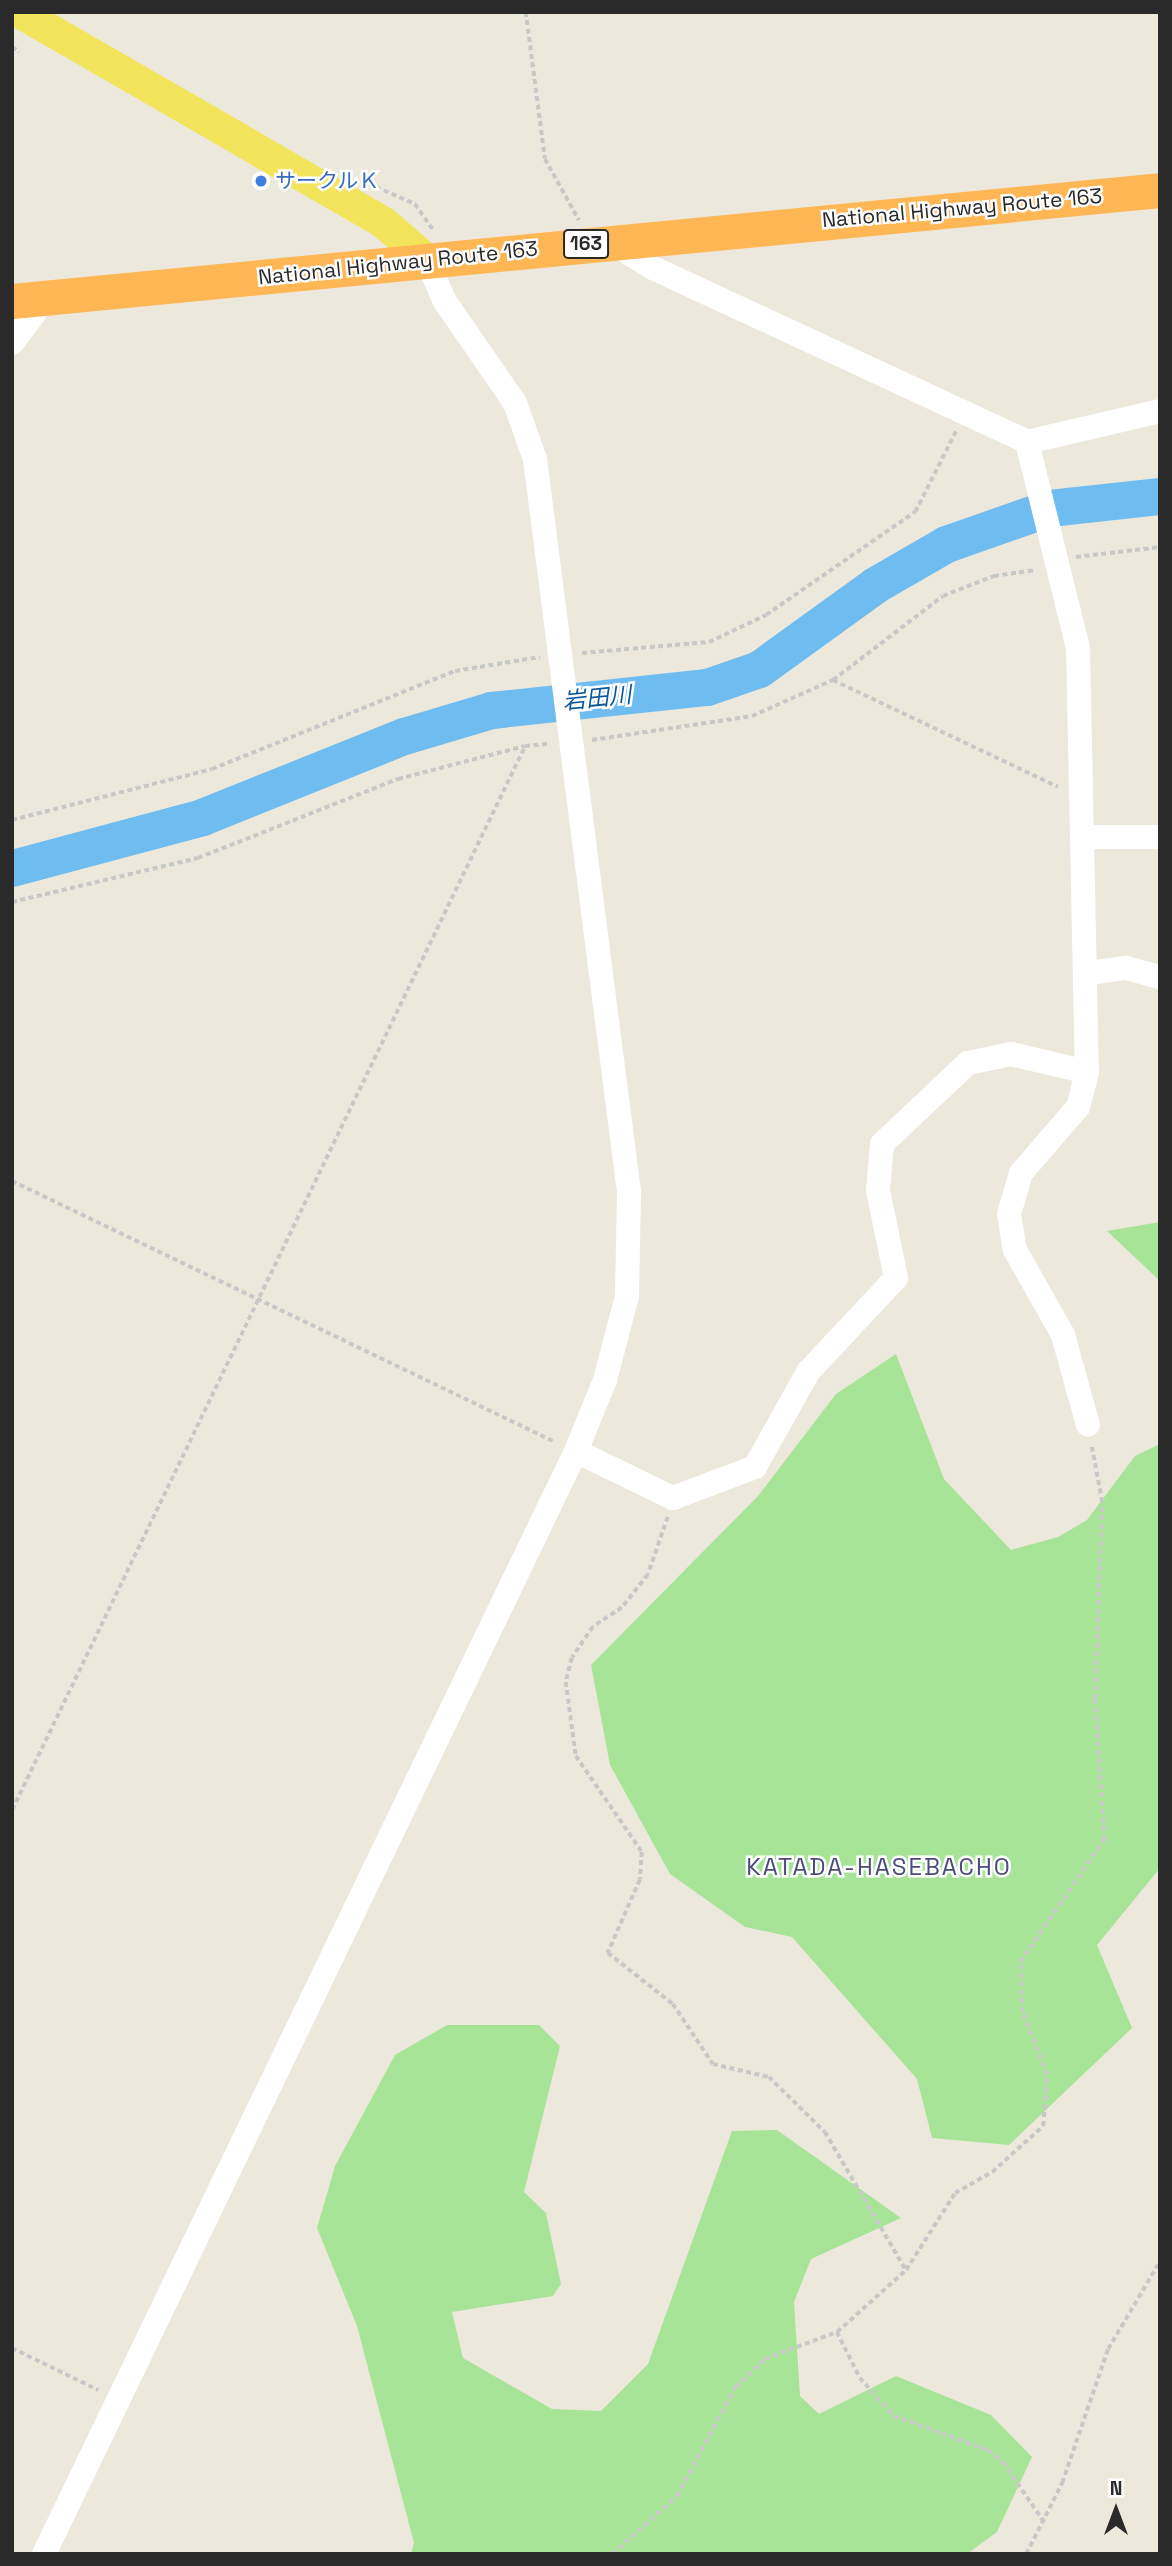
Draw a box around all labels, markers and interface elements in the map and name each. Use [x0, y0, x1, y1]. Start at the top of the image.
place label: サークルＫ [275, 168, 380, 194]
marker: サークルＫ [253, 173, 269, 189]
street label: National Highway Route 163 [821, 183, 1103, 233]
road number: 163 [562, 228, 610, 260]
street label: National Highway Route 163 [257, 236, 539, 290]
water label: 岩田川 [561, 681, 633, 715]
district label: KATADA-HASEBACHO [748, 1853, 1010, 1881]
north arrow [1081, 2475, 1151, 2545]
text: N [1110, 2476, 1122, 2501]

